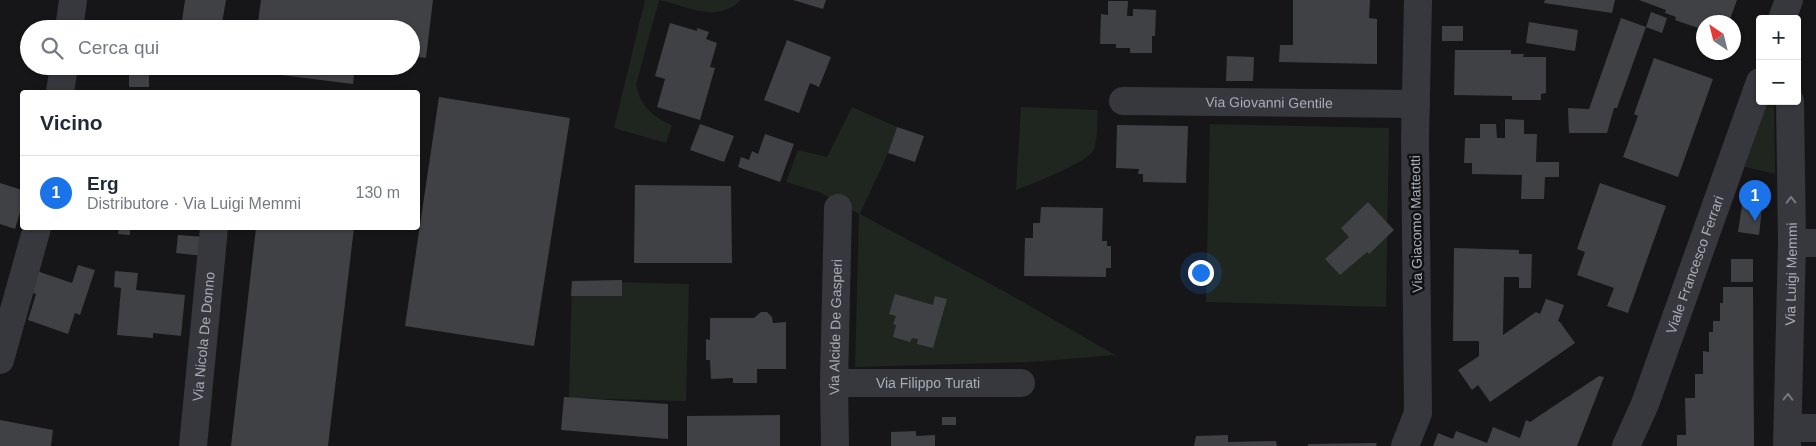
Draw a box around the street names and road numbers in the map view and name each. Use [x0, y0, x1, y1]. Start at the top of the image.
street label: Via Giovanni Gentile [1205, 94, 1333, 111]
street label: Via Giacomo Matteotti [1407, 155, 1425, 293]
street label: Viale Francesco Ferrari [1663, 194, 1727, 336]
street label: Via Luigi Memmi [1782, 222, 1800, 326]
street label: Via Alcide De Gasperi [826, 259, 845, 395]
street label: Via Nicola De Donno [189, 271, 218, 402]
street label: Via Filippo Turati [876, 375, 980, 391]

